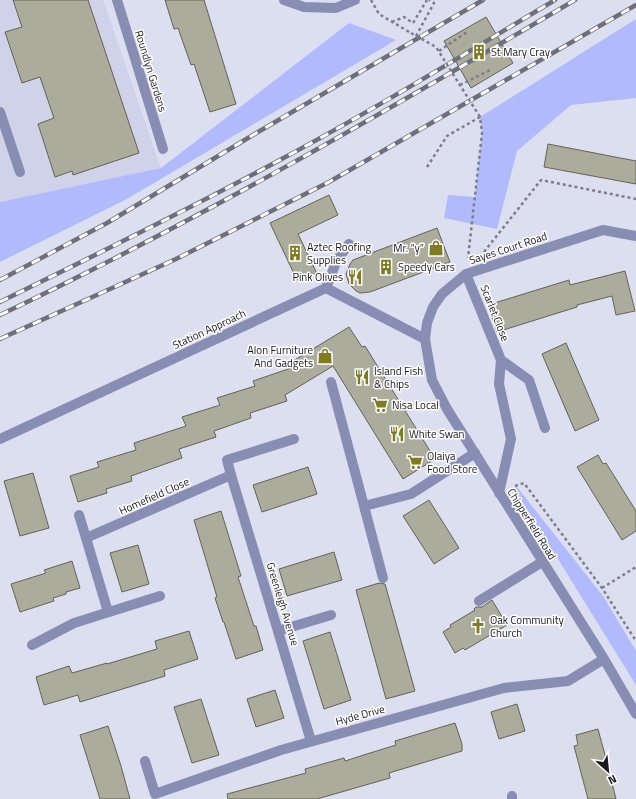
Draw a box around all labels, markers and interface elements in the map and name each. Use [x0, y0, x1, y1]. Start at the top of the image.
street label: Roundlyn Gardens [131, 28, 171, 114]
building icon: St Mary Cray [470, 43, 488, 61]
place label: St Mary Cray [491, 44, 551, 60]
street label: Sayes Court Road [467, 228, 549, 268]
place label: Aztec Roofing Supplies [307, 239, 371, 268]
shop icon: Mr. “y” [427, 239, 445, 257]
place label: Mr. “y” [393, 240, 424, 256]
building icon: Aztec Roofing Supplies [286, 244, 304, 262]
building icon: Speedy Cars [377, 258, 395, 276]
place label: Speedy Cars [398, 259, 455, 275]
restaurant icon: Pink Olives [346, 268, 364, 286]
place label: Pink Olives [292, 269, 343, 285]
street label: Scarlet Close [476, 282, 514, 344]
street label: Station Approach [170, 305, 248, 353]
place label: Alon Furniture And Gadgets [247, 342, 313, 371]
shop icon: Alon Furniture And Gadgets [316, 347, 334, 365]
place label: Island Fish & Chips [374, 363, 423, 392]
restaurant icon: Island Fish & Chips [353, 368, 371, 386]
supermarket icon: Nisa Local [371, 396, 389, 414]
place label: Nisa Local [392, 397, 439, 413]
restaurant icon: White Swan [388, 425, 406, 443]
place label: White Swan [409, 426, 465, 442]
place label: Olaiya Food Store [427, 448, 478, 477]
supermarket icon: Olaiya Food Store [406, 453, 424, 471]
street label: Homefield Close [116, 473, 192, 519]
street label: Chipperfield Road [504, 485, 560, 563]
street label: Greenleigh Avenue [263, 560, 303, 648]
place label: Oak Community Church [490, 612, 565, 641]
church icon: Oak Community Church [469, 617, 487, 635]
street label: Hyde Drive [334, 701, 387, 729]
north arrow [588, 751, 628, 791]
text: N [606, 771, 620, 789]

